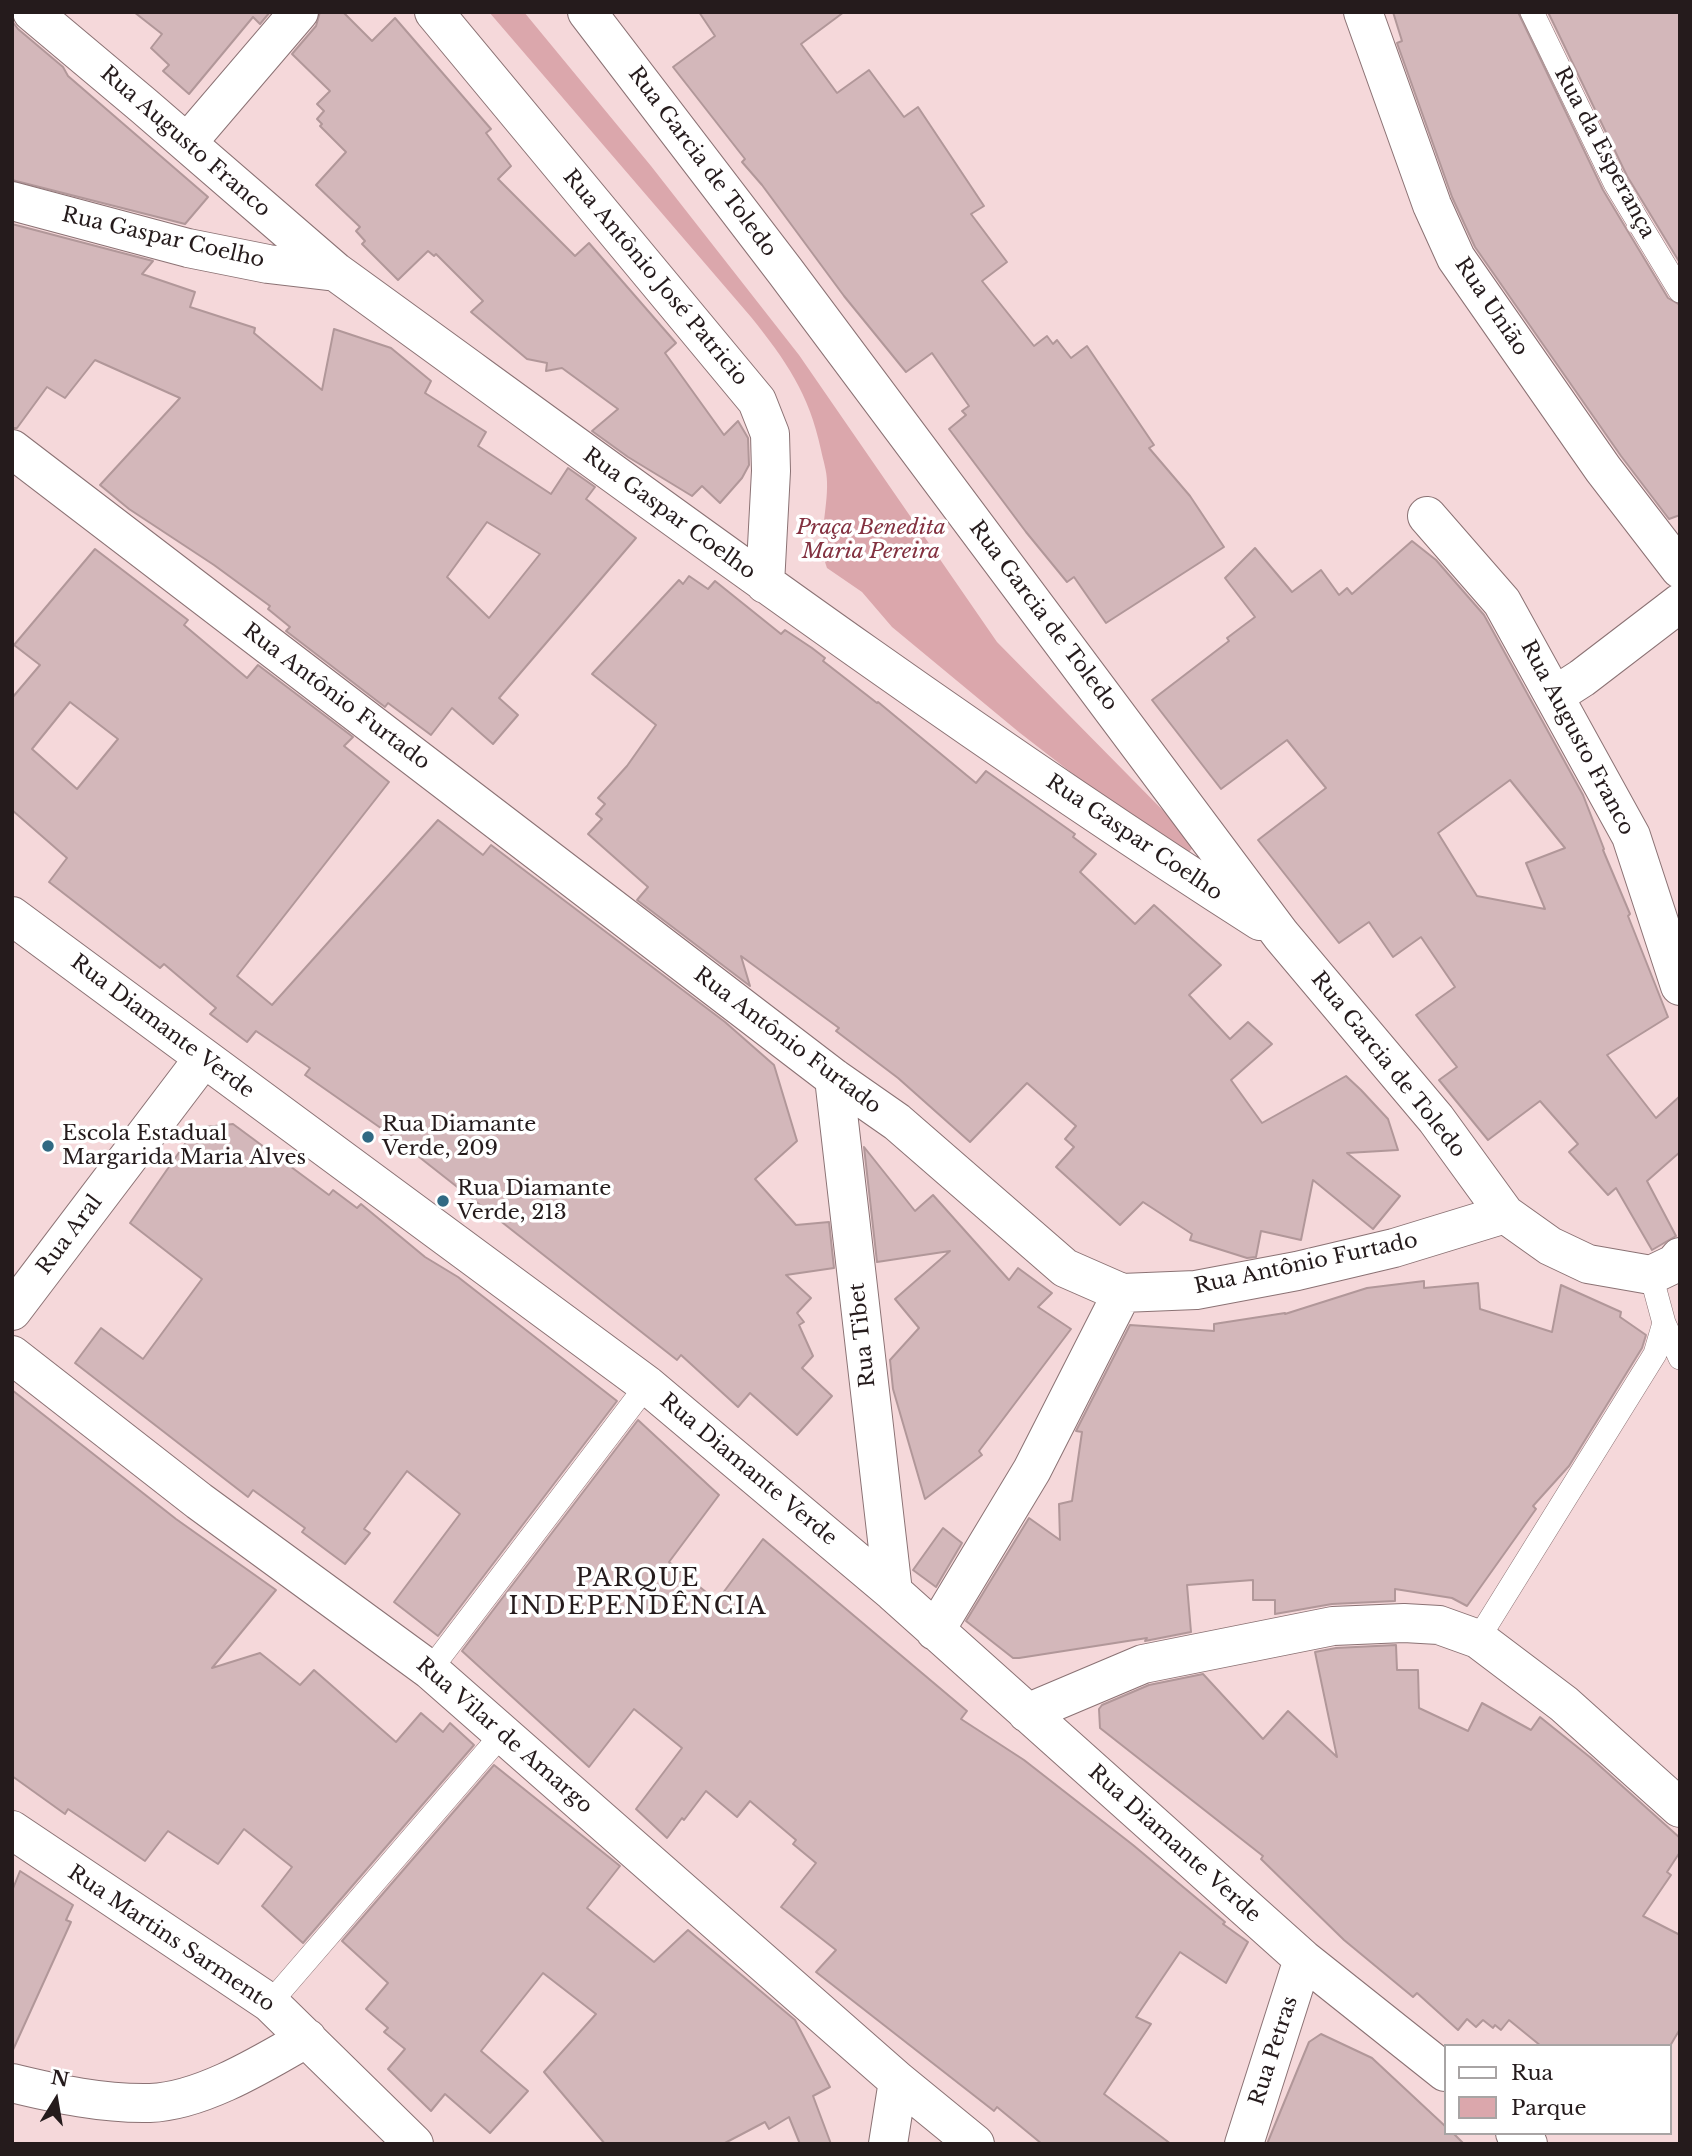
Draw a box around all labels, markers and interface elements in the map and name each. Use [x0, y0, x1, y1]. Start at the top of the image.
street label: Rua Augusto Franco [95, 61, 275, 223]
street label: Rua Garcia de Toledo [622, 62, 782, 262]
street label: Rua da Esperança [1548, 63, 1660, 243]
street label: Rua Antônio José Patricio [557, 165, 753, 391]
street label: Rua Gaspar Coelho [59, 202, 267, 274]
street label: Rua União [1449, 253, 1533, 361]
street label: Rua Gaspar Coelho [578, 443, 760, 585]
park label: Praça Benedita Maria Pereira [796, 515, 946, 565]
street label: Rua Garcia de Toledo [963, 516, 1123, 716]
street label: Rua Antônio Furtado [238, 618, 434, 776]
street label: Rua Augusto Franco [1515, 636, 1639, 840]
street label: Rua Gaspar Coelho [1041, 770, 1227, 906]
street label: Rua Diamante Verde [65, 950, 259, 1104]
street label: Rua Antônio Furtado [689, 962, 885, 1120]
street label: Rua Garcia de Toledo [1305, 967, 1471, 1163]
place label: Rua Diamante Verde, 209 [382, 1112, 536, 1162]
place label: Escola Estadual Margarida Maria Alves [62, 1121, 306, 1171]
marker: Rua Diamante Verde, 209 [360, 1129, 376, 1145]
marker: Escola Estadual Margarida Maria Alves [40, 1138, 56, 1154]
place label: Rua Diamante Verde, 213 [457, 1176, 611, 1226]
street label: Rua Aral [32, 1190, 108, 1280]
marker: Rua Diamante Verde, 213 [435, 1193, 451, 1209]
street label: Rua Antônio Furtado [1192, 1228, 1420, 1300]
street label: Rua Tibet [845, 1281, 881, 1389]
street label: Rua Diamante Verde [654, 1389, 842, 1551]
district label: PARQUE INDEPENDÊNCIA [510, 1565, 766, 1621]
street label: Rua Vilar de Amargo [411, 1653, 597, 1819]
street label: Rua Diamante Verde [1083, 1760, 1265, 1928]
street label: Rua Martins Sarmento [63, 1860, 279, 2018]
street label: Rua Petras [1245, 1993, 1303, 2109]
legend [1444, 2044, 1671, 2135]
text: Rua [1511, 2060, 1553, 2086]
north arrow [21, 2065, 91, 2135]
text: N [49, 2066, 71, 2092]
text: Parque [1511, 2095, 1586, 2121]

